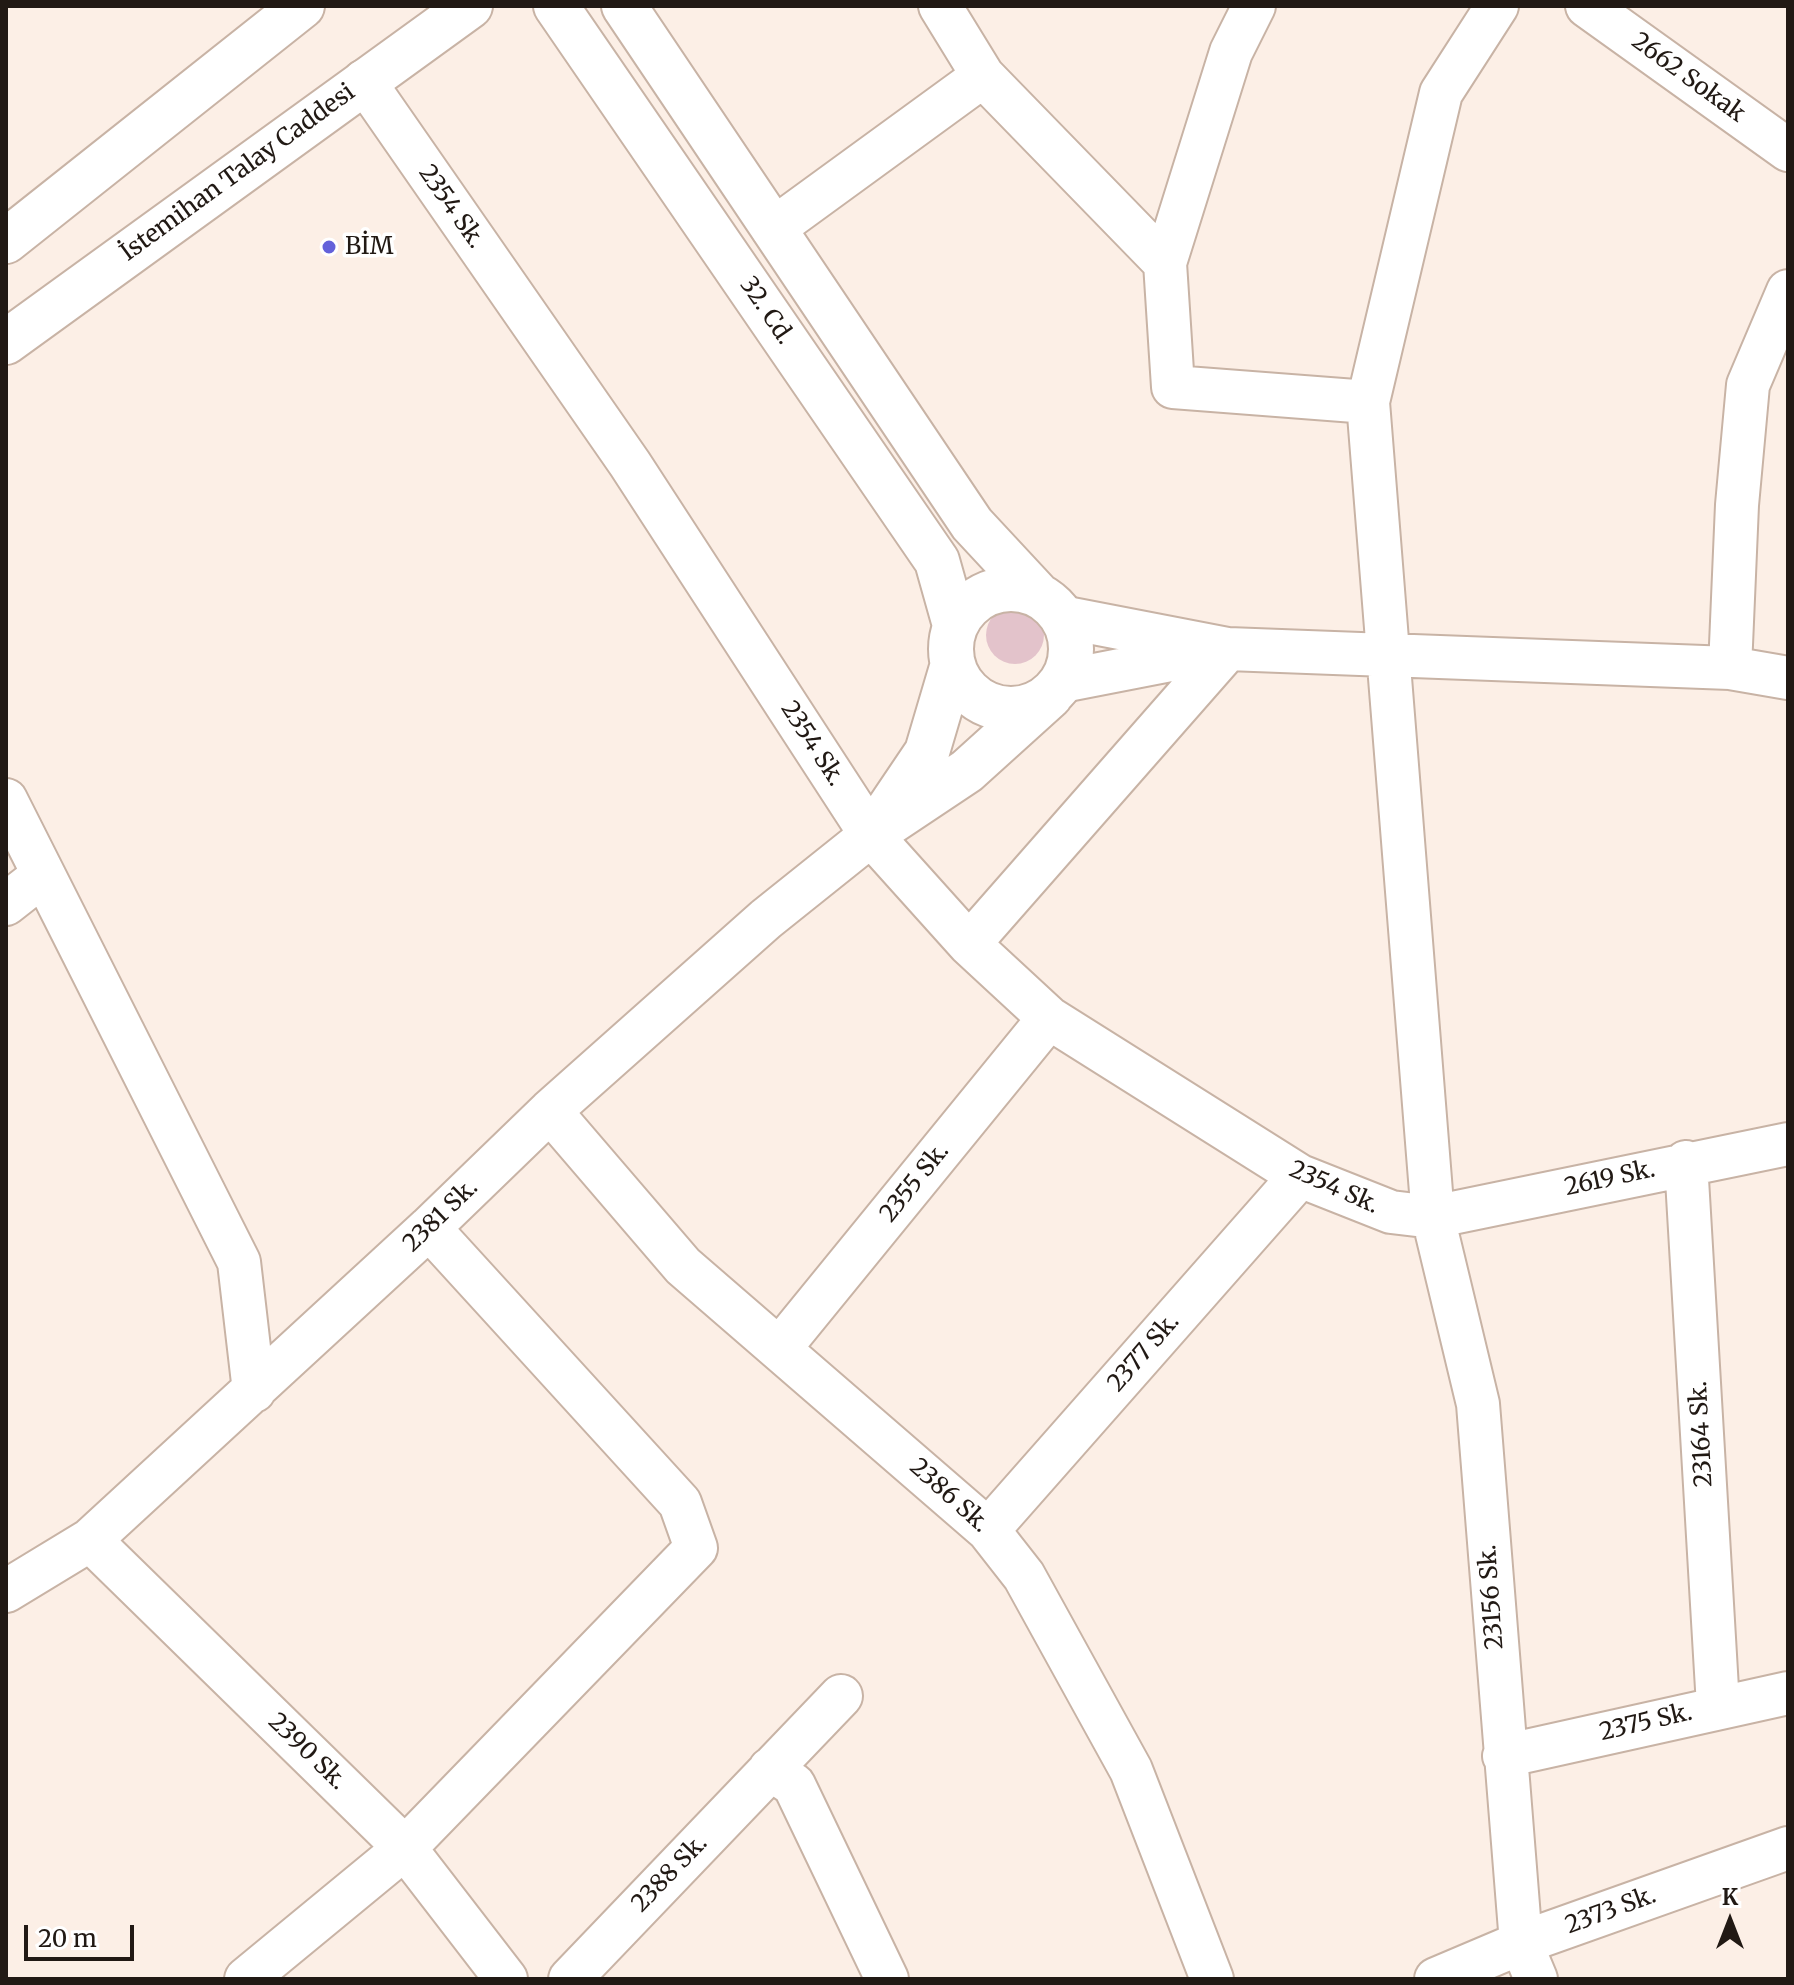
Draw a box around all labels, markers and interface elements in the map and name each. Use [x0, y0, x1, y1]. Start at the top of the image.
street label: 2662 Sokak [1626, 27, 1750, 129]
street label: İstemihan Talay Caddesi [115, 78, 361, 268]
street label: 2354 Sk. [412, 160, 490, 254]
place label: BİM [345, 233, 393, 261]
marker: BİM [320, 238, 338, 256]
street label: 32. Cd. [733, 272, 799, 350]
street label: 2354 Sk. [774, 696, 850, 792]
street label: 2355 Sk. [874, 1138, 956, 1228]
street label: 2619 Sk. [1562, 1155, 1658, 1203]
street label: 2354 Sk. [1285, 1156, 1383, 1220]
street label: 2381 Sk. [398, 1174, 484, 1258]
street label: 2377 Sk. [1102, 1308, 1186, 1398]
street label: 23164 Sk. [1685, 1380, 1719, 1488]
street label: 2386 Sk. [904, 1453, 994, 1539]
street label: 23156 Sk. [1474, 1544, 1510, 1650]
street label: 2375 Sk. [1597, 1698, 1695, 1748]
street label: 2390 Sk. [262, 1708, 352, 1796]
street label: 2388 Sk. [626, 1829, 714, 1919]
street label: 2373 Sk. [1562, 1881, 1660, 1941]
north arrow [1690, 1881, 1770, 1961]
text: K [1722, 1883, 1738, 1911]
scale bar [28, 1909, 138, 1959]
text: 20 m [38, 1923, 97, 1954]

